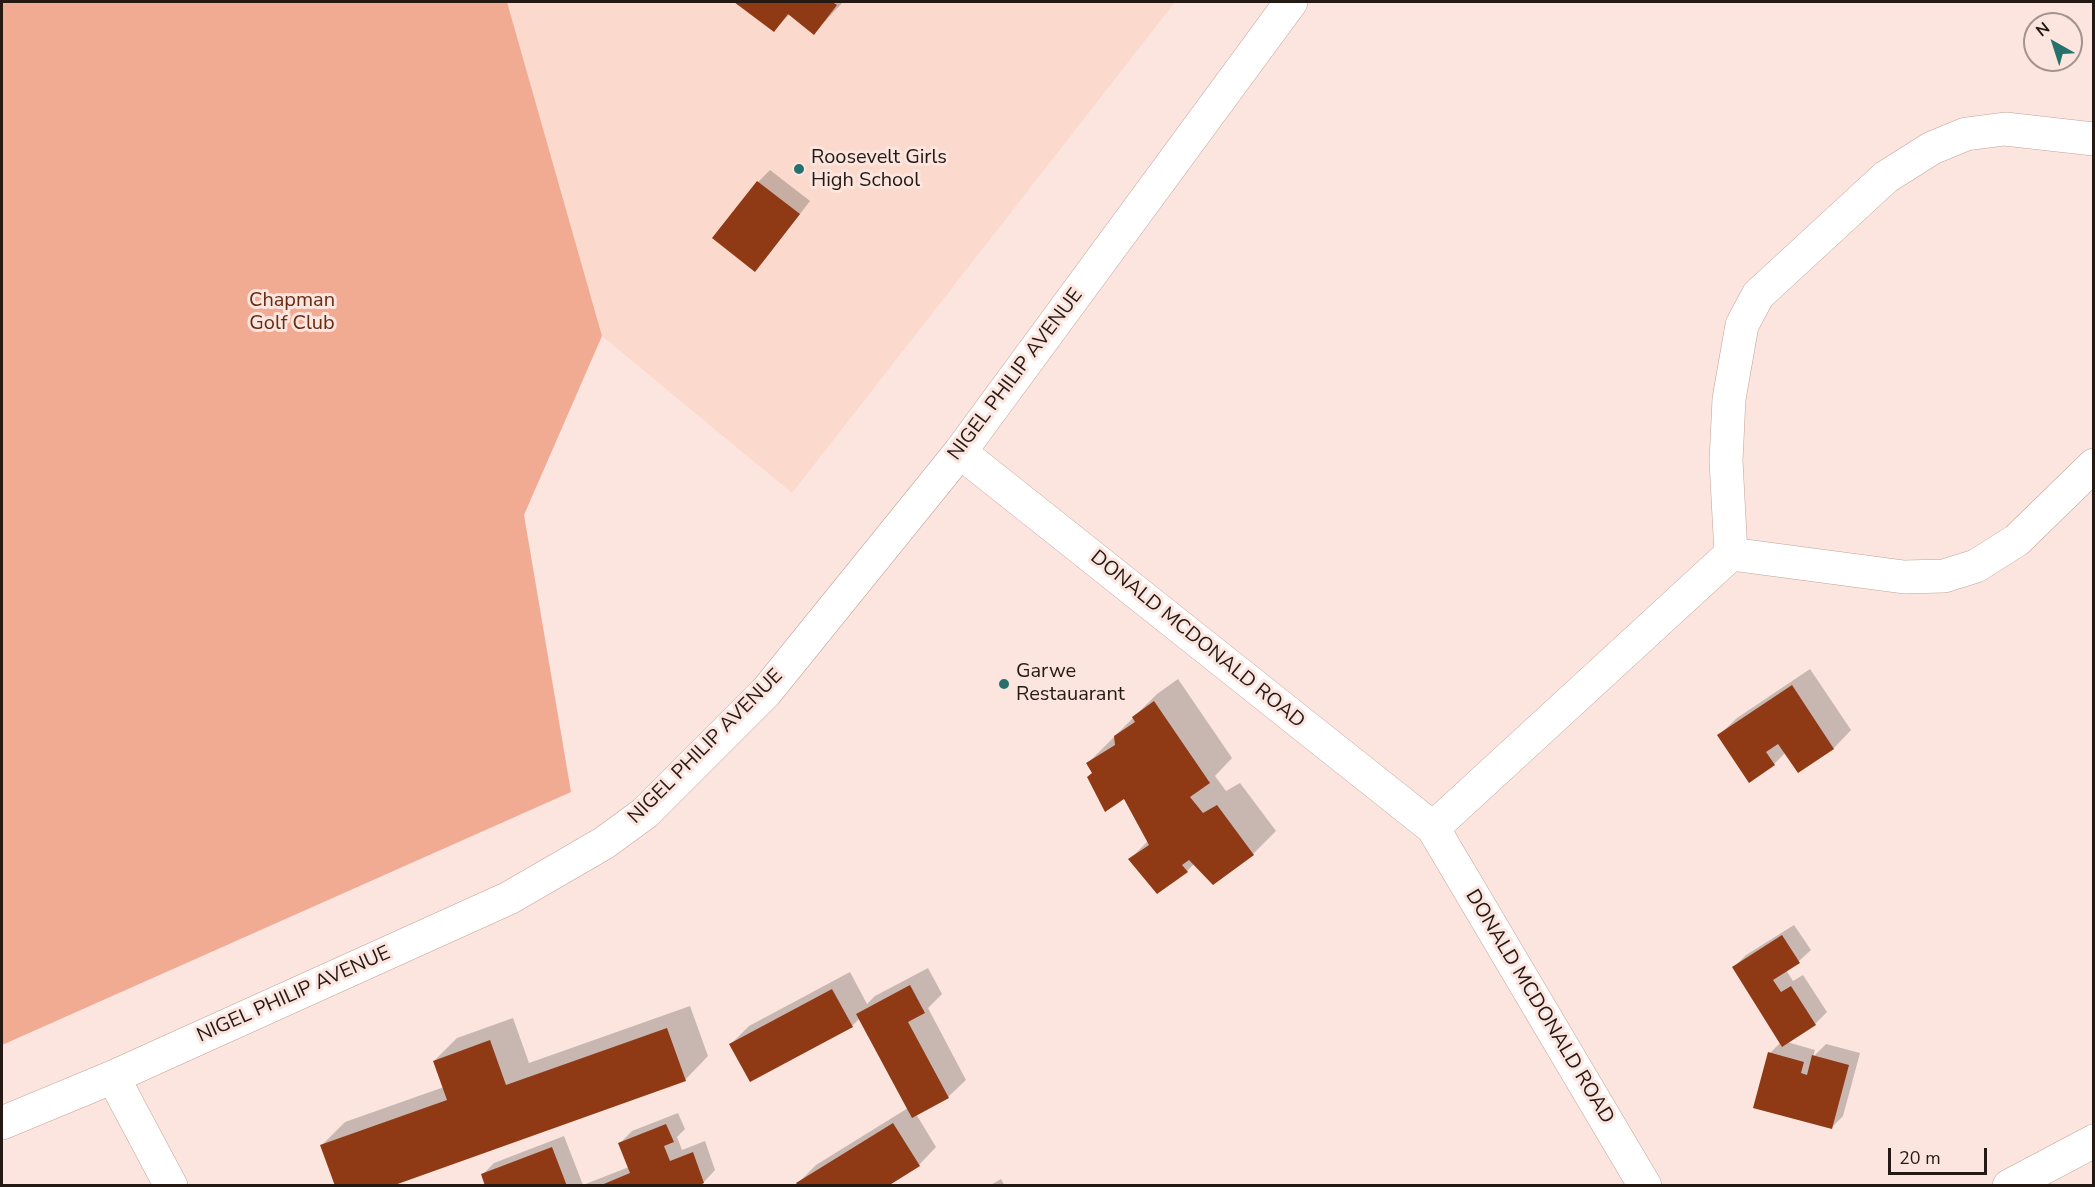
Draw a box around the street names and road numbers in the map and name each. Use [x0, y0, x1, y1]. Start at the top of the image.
street label: NIGEL PHILIP AVENUE [944, 284, 1088, 466]
street label: DONALD MCDONALD ROAD [1085, 546, 1309, 734]
street label: NIGEL PHILIP AVENUE [624, 665, 788, 829]
street label: DONALD MCDONALD ROAD [1459, 885, 1619, 1129]
street label: NIGEL PHILIP AVENUE [194, 942, 394, 1048]

